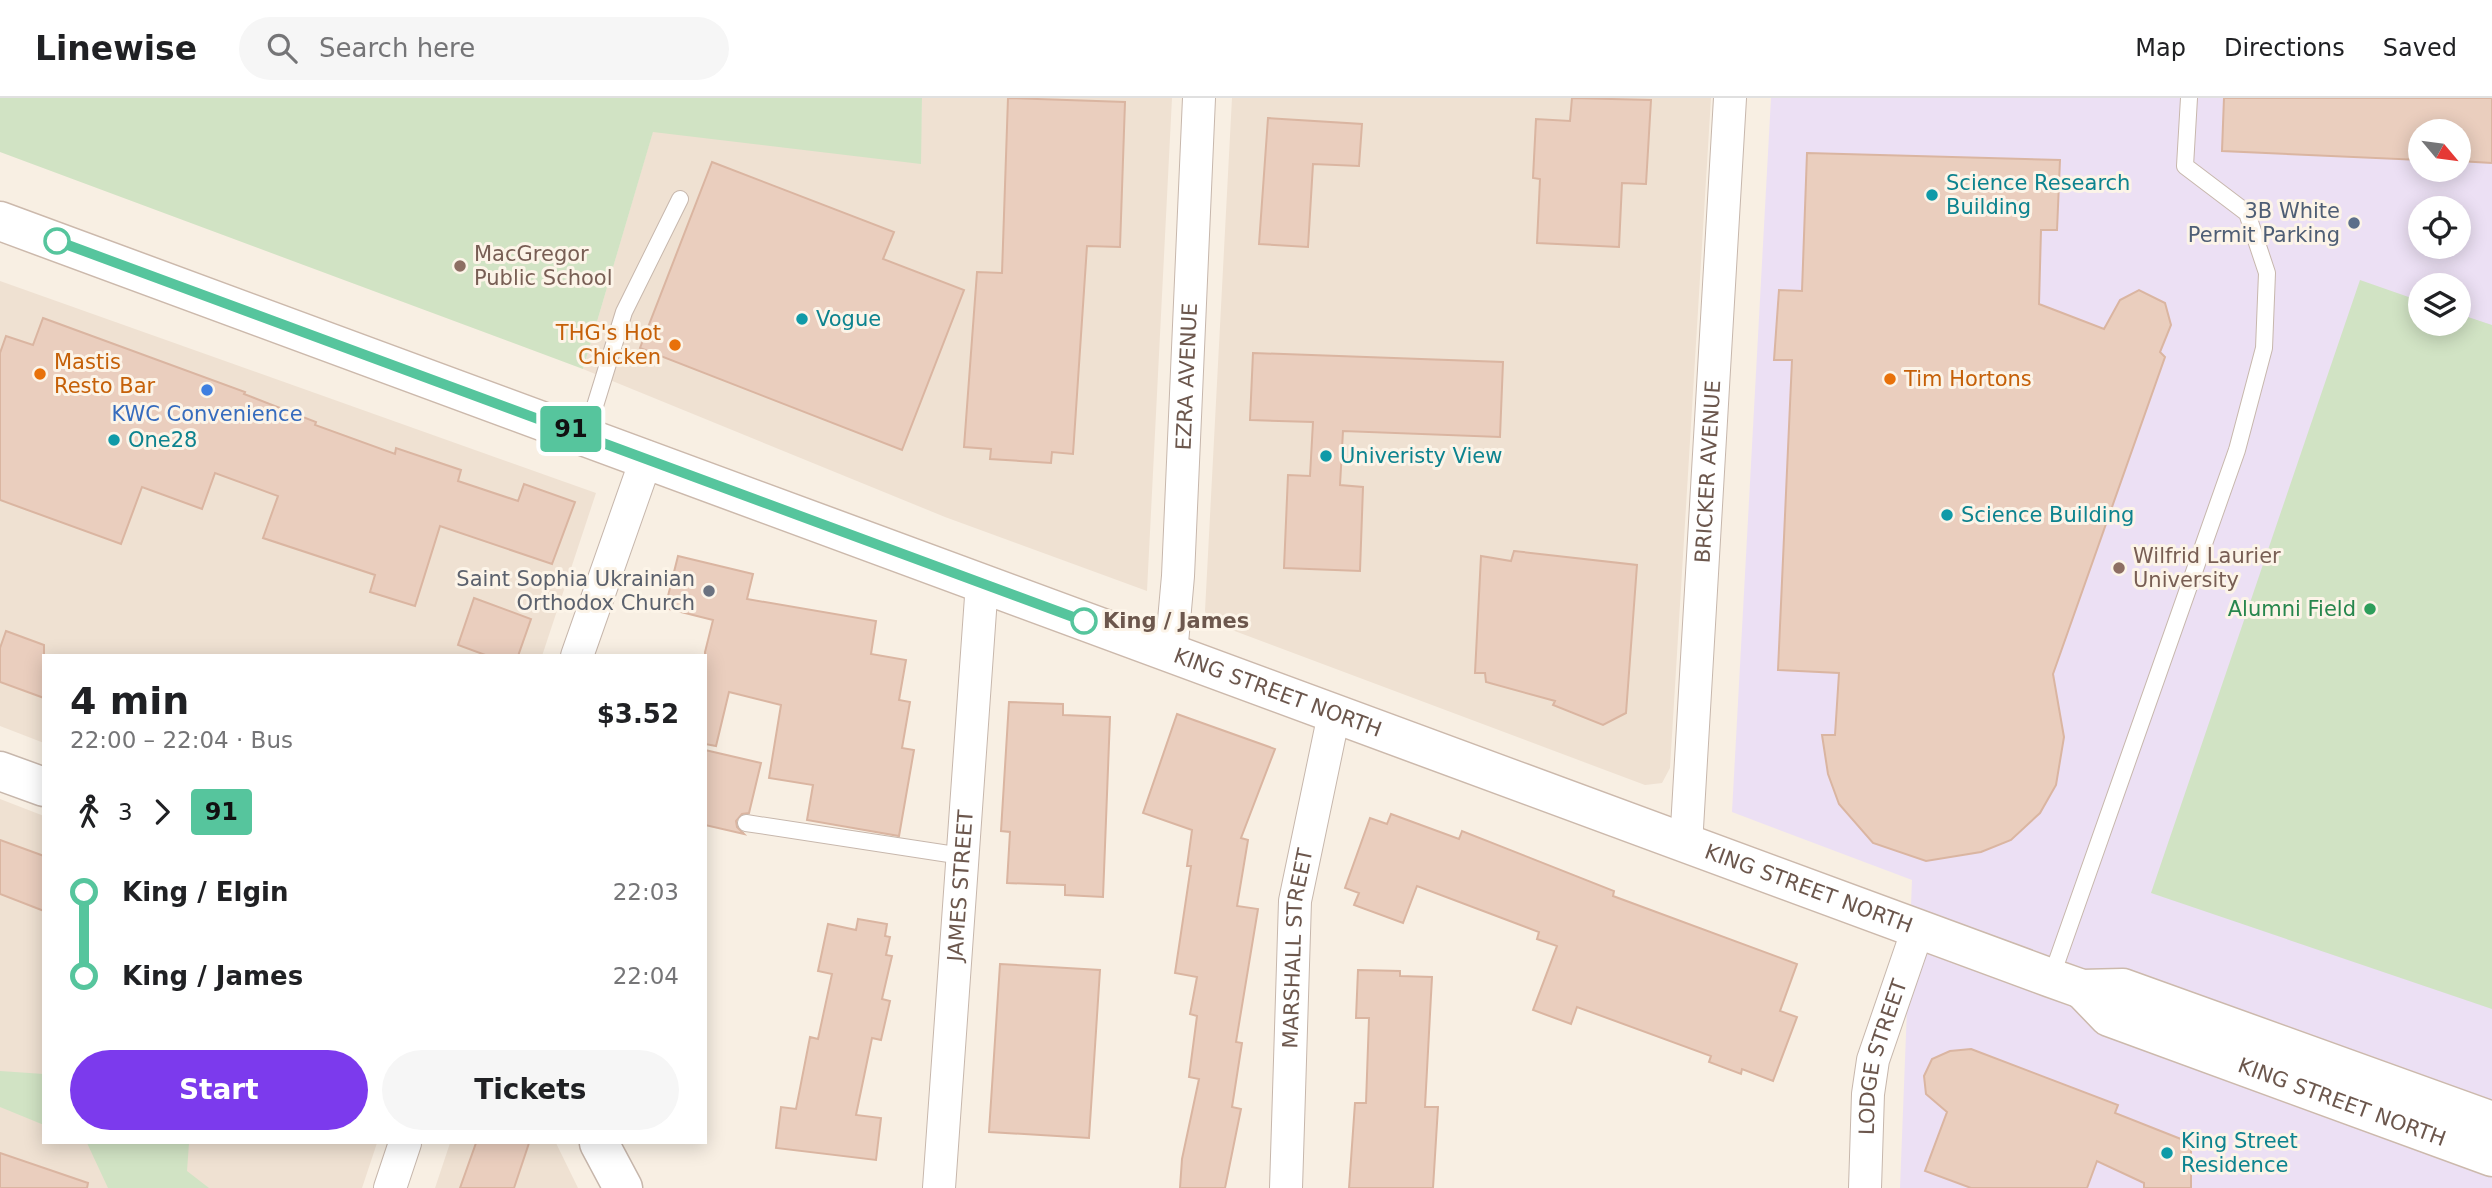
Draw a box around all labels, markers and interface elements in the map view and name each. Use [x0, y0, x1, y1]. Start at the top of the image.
search box [239, 17, 729, 80]
text: Linewise [35, 29, 197, 68]
icon: search [263, 29, 301, 67]
text: Search here [319, 33, 475, 63]
text: Map [2135, 34, 2186, 62]
text: Directions [2224, 34, 2345, 62]
text: Saved [2383, 34, 2457, 62]
north arrow [2408, 119, 2471, 182]
map controls [2408, 119, 2471, 336]
place label: Science Research Building [1946, 171, 2130, 219]
marker: Science Research Building [1924, 187, 1940, 203]
button: locate [2408, 196, 2471, 259]
place label: 3B White Permit Parking [2188, 199, 2340, 247]
marker: 3B White Permit Parking [2346, 215, 2362, 231]
unlabelled marker [44, 228, 70, 254]
place label: MacGregor Public School [474, 242, 613, 290]
marker: MacGregor Public School [452, 258, 468, 274]
button: layers [2408, 273, 2471, 336]
street label: EZRA AVENUE [1172, 302, 1202, 451]
place label: Vogue [816, 307, 881, 331]
marker: Vogue [794, 311, 810, 327]
place label: THG's Hot Chicken [555, 321, 661, 369]
marker: THG's Hot Chicken [667, 337, 683, 353]
place label: Mastis Resto Bar [54, 350, 156, 398]
marker: Mastis Resto Bar [32, 366, 48, 382]
place label: Tim Hortons [1903, 367, 2032, 391]
marker: Tim Hortons [1882, 371, 1898, 387]
street label: BRICKER AVENUE [1691, 379, 1725, 564]
marker: KWC Convenience [199, 382, 215, 398]
place label: KWC Convenience [111, 402, 303, 426]
line badge: 91 [540, 406, 602, 452]
text: 91 [554, 415, 588, 443]
place label: One28 [128, 428, 197, 452]
marker: One28 [106, 432, 122, 448]
place label: Univeristy View [1340, 444, 1502, 468]
marker: Univeristy View [1318, 448, 1334, 464]
place label: Science Building [1961, 503, 2134, 527]
marker: Science Building [1939, 507, 1955, 523]
place label: Wilfrid Laurier University [2133, 544, 2281, 592]
marker: Wilfrid Laurier University [2111, 560, 2127, 576]
place label: Saint Sophia Ukrainian Orthodox Church [456, 567, 695, 615]
marker: Saint Sophia Ukrainian Orthodox Church [701, 583, 717, 599]
place label: Alumni Field [2228, 597, 2356, 621]
marker: Alumni Field [2362, 601, 2378, 617]
marker: King / James [1071, 608, 1097, 634]
place label: King / James [1103, 609, 1249, 633]
street label: KING STREET NORTH [1171, 643, 1385, 742]
text: 4 min [70, 679, 189, 723]
text: $3.52 [597, 699, 679, 729]
text: 22:00 – 22:04 · Bus [70, 727, 293, 753]
icon: walk [70, 793, 108, 831]
icon: forward [143, 793, 181, 831]
text: 91 [205, 798, 238, 826]
text: 3 [118, 799, 133, 825]
street label: JAMES STREET [943, 809, 978, 964]
street label: KING STREET NORTH [1702, 839, 1916, 938]
street label: MARSHALL STREET [1278, 846, 1318, 1049]
text: King / Elgin [122, 877, 289, 907]
text: 22:03 [613, 879, 679, 905]
text: King / James [122, 961, 303, 991]
text: 22:04 [613, 963, 679, 989]
street label: LODGE STREET [1855, 976, 1912, 1135]
button: Start [70, 1050, 368, 1130]
button: Tickets [382, 1050, 679, 1130]
street label: KING STREET NORTH [2235, 1053, 2449, 1151]
place label: King Street Residence [2181, 1129, 2298, 1177]
marker: King Street Residence [2159, 1145, 2175, 1161]

